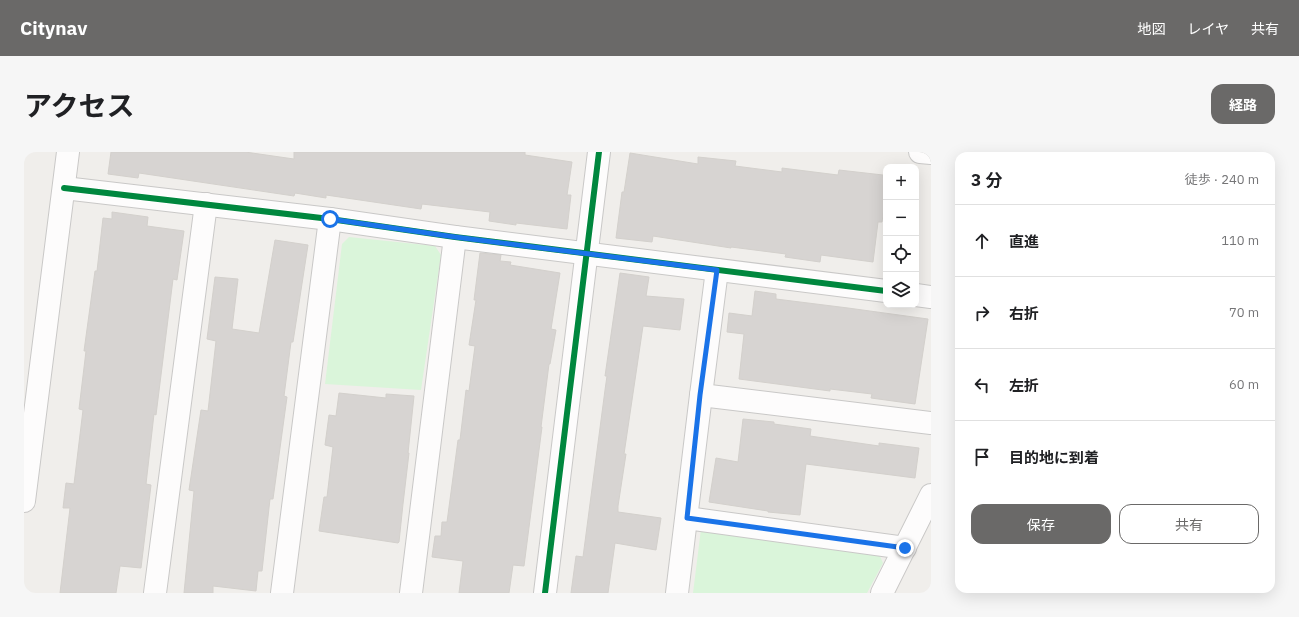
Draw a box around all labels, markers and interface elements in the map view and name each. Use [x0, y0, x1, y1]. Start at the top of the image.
text: Citynav [20, 16, 87, 40]
text: 地図 [1137, 20, 1165, 38]
text: レイヤ [1187, 20, 1229, 38]
text: 共有 [1251, 20, 1279, 38]
button: 経路 [1211, 84, 1275, 124]
text: アクセス [24, 87, 135, 124]
map controls [883, 164, 919, 308]
button: + [883, 164, 919, 200]
text: 3 分 [971, 169, 1002, 191]
text: 徒歩 · 240 m [1185, 171, 1259, 188]
button: − [883, 200, 919, 236]
route start [321, 210, 339, 228]
icon: ahead [971, 230, 993, 252]
text: 直進 [1009, 232, 1039, 251]
text: 110 m [1221, 232, 1259, 249]
button: locate [883, 236, 919, 272]
button: layers [883, 272, 919, 308]
icon: right [971, 302, 993, 324]
text: 右折 [1009, 304, 1039, 323]
text: 70 m [1229, 304, 1259, 321]
icon: left [971, 374, 993, 396]
text: 左折 [1009, 376, 1039, 395]
text: 60 m [1229, 376, 1259, 393]
icon: arrive [971, 446, 993, 468]
text: 目的地に到着 [1009, 448, 1099, 467]
button: 保存 [971, 504, 1111, 544]
button: 共有 [1119, 504, 1259, 544]
route end [896, 539, 914, 557]

